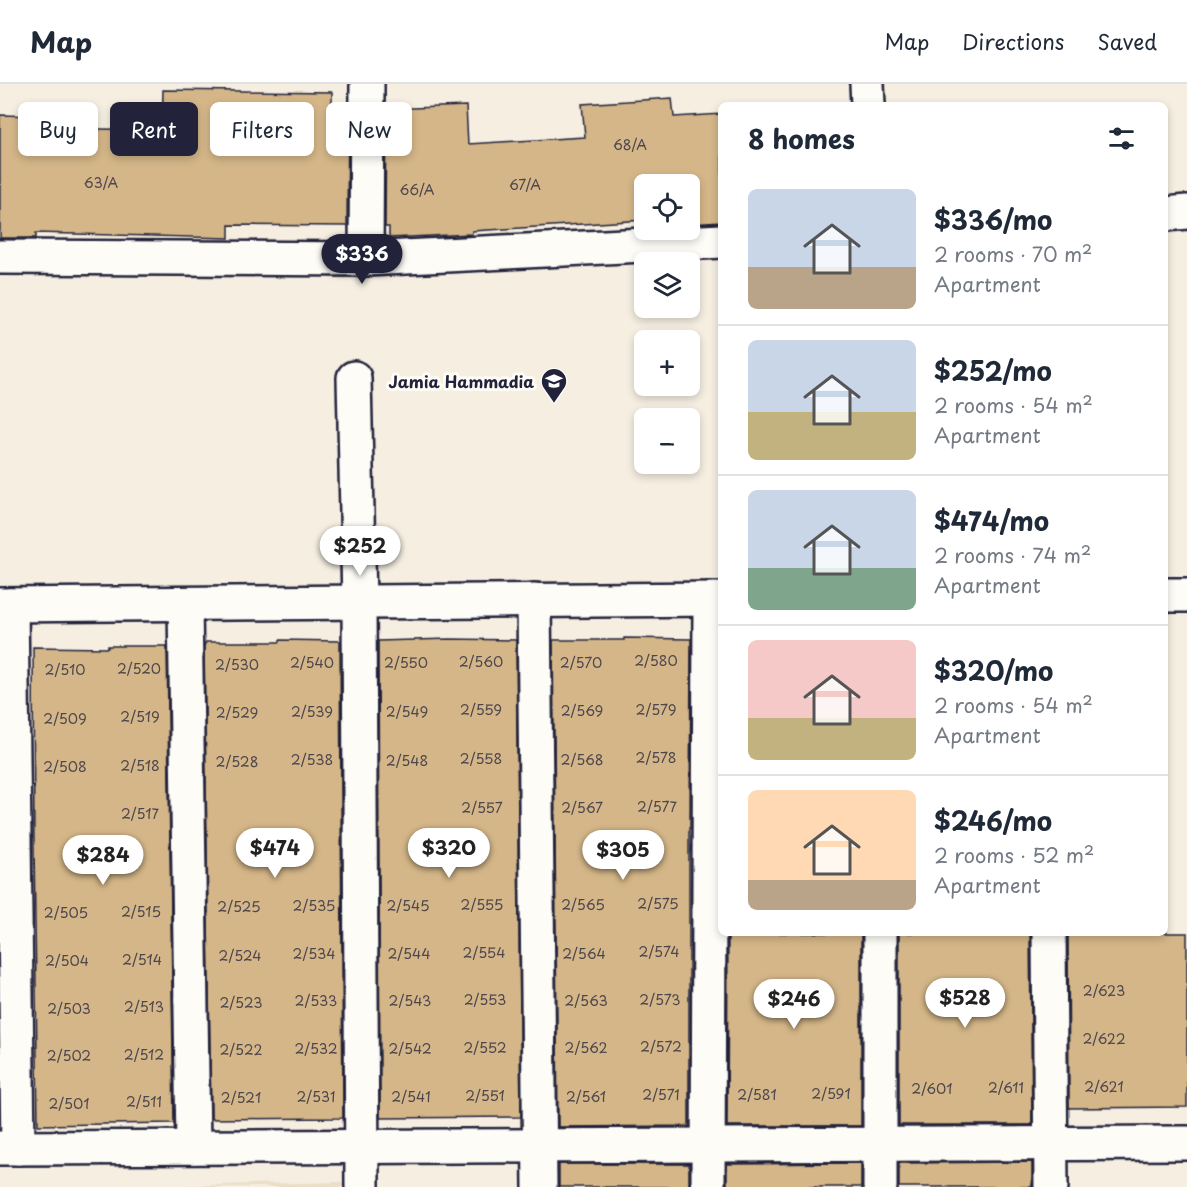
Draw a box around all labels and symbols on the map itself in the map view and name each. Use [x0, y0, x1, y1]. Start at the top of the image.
house number: 68/A [613, 134, 647, 155]
house number: 63/A [84, 172, 118, 193]
house number: 67/A [509, 174, 541, 195]
house number: 66/A [400, 179, 435, 200]
pin: $336 [326, 234, 398, 285]
school or university icon: Jamia Hammadia [539, 366, 569, 404]
place label: Jamia Hammadia [388, 369, 534, 393]
pin: $252 [324, 526, 396, 577]
house number: 2/580 [634, 650, 678, 671]
house number: 2/560 [459, 651, 503, 672]
house number: 2/540 [290, 652, 334, 673]
house number: 2/550 [384, 652, 428, 673]
house number: 2/570 [560, 652, 602, 673]
house number: 2/530 [215, 654, 259, 675]
house number: 2/520 [117, 658, 161, 679]
house number: 2/510 [45, 659, 85, 680]
house number: 2/559 [460, 699, 502, 720]
house number: 2/579 [636, 699, 676, 720]
house number: 2/569 [561, 700, 603, 721]
house number: 2/539 [291, 701, 333, 722]
house number: 2/549 [386, 701, 428, 722]
house number: 2/529 [216, 702, 258, 723]
house number: 2/519 [120, 706, 160, 727]
house number: 2/509 [43, 708, 87, 729]
house number: 2/578 [636, 747, 676, 768]
house number: 2/558 [460, 748, 502, 769]
house number: 2/538 [291, 749, 333, 770]
house number: 2/568 [561, 749, 603, 770]
house number: 2/548 [386, 750, 428, 771]
house number: 2/528 [216, 751, 258, 772]
house number: 2/518 [120, 755, 160, 776]
house number: 2/508 [43, 756, 87, 777]
house number: 2/577 [637, 796, 677, 817]
house number: 2/557 [461, 797, 503, 818]
house number: 2/567 [561, 797, 603, 818]
house number: 2/517 [121, 803, 160, 824]
pin: $474 [239, 828, 311, 879]
pin: $320 [413, 828, 485, 879]
pin: $305 [587, 830, 659, 881]
pin: $284 [67, 835, 139, 886]
house number: 2/575 [637, 893, 679, 914]
house number: 2/555 [461, 894, 503, 915]
house number: 2/565 [561, 894, 605, 915]
house number: 2/535 [293, 895, 335, 916]
house number: 2/545 [386, 895, 430, 916]
house number: 2/525 [217, 896, 261, 917]
house number: 2/515 [121, 901, 161, 922]
house number: 2/505 [44, 902, 88, 923]
house number: 2/574 [638, 941, 680, 962]
house number: 2/554 [463, 942, 505, 963]
house number: 2/534 [293, 943, 335, 964]
house number: 2/544 [387, 943, 431, 964]
house number: 2/564 [562, 943, 606, 964]
house number: 2/524 [218, 945, 262, 966]
house number: 2/514 [122, 949, 162, 970]
house number: 2/504 [45, 950, 89, 971]
pin: $528 [929, 978, 1001, 1029]
pin: $246 [758, 979, 830, 1030]
house number: 2/623 [1083, 980, 1125, 1001]
house number: 2/553 [464, 989, 506, 1010]
house number: 2/573 [639, 989, 681, 1010]
house number: 2/533 [295, 990, 337, 1011]
house number: 2/543 [389, 990, 431, 1011]
house number: 2/563 [564, 990, 608, 1011]
house number: 2/523 [219, 992, 263, 1013]
house number: 2/513 [124, 996, 164, 1017]
house number: 2/503 [47, 998, 91, 1019]
house number: 2/622 [1082, 1028, 1126, 1049]
house number: 2/572 [640, 1036, 682, 1057]
house number: 2/552 [463, 1037, 507, 1058]
house number: 2/562 [565, 1037, 607, 1058]
house number: 2/532 [294, 1038, 338, 1059]
house number: 2/542 [388, 1038, 432, 1059]
house number: 2/522 [219, 1039, 263, 1060]
house number: 2/512 [124, 1044, 164, 1065]
house number: 2/502 [47, 1045, 91, 1066]
house number: 2/621 [1084, 1076, 1124, 1097]
house number: 2/611 [988, 1077, 1024, 1098]
house number: 2/601 [911, 1078, 953, 1099]
house number: 2/591 [811, 1083, 851, 1104]
house number: 2/571 [642, 1084, 680, 1105]
house number: 2/581 [737, 1084, 777, 1105]
house number: 2/551 [465, 1085, 505, 1106]
house number: 2/531 [296, 1086, 336, 1107]
house number: 2/541 [391, 1086, 431, 1107]
house number: 2/561 [566, 1086, 606, 1107]
house number: 2/521 [221, 1087, 261, 1108]
house number: 2/511 [126, 1091, 162, 1112]
house number: 2/501 [48, 1093, 90, 1114]

